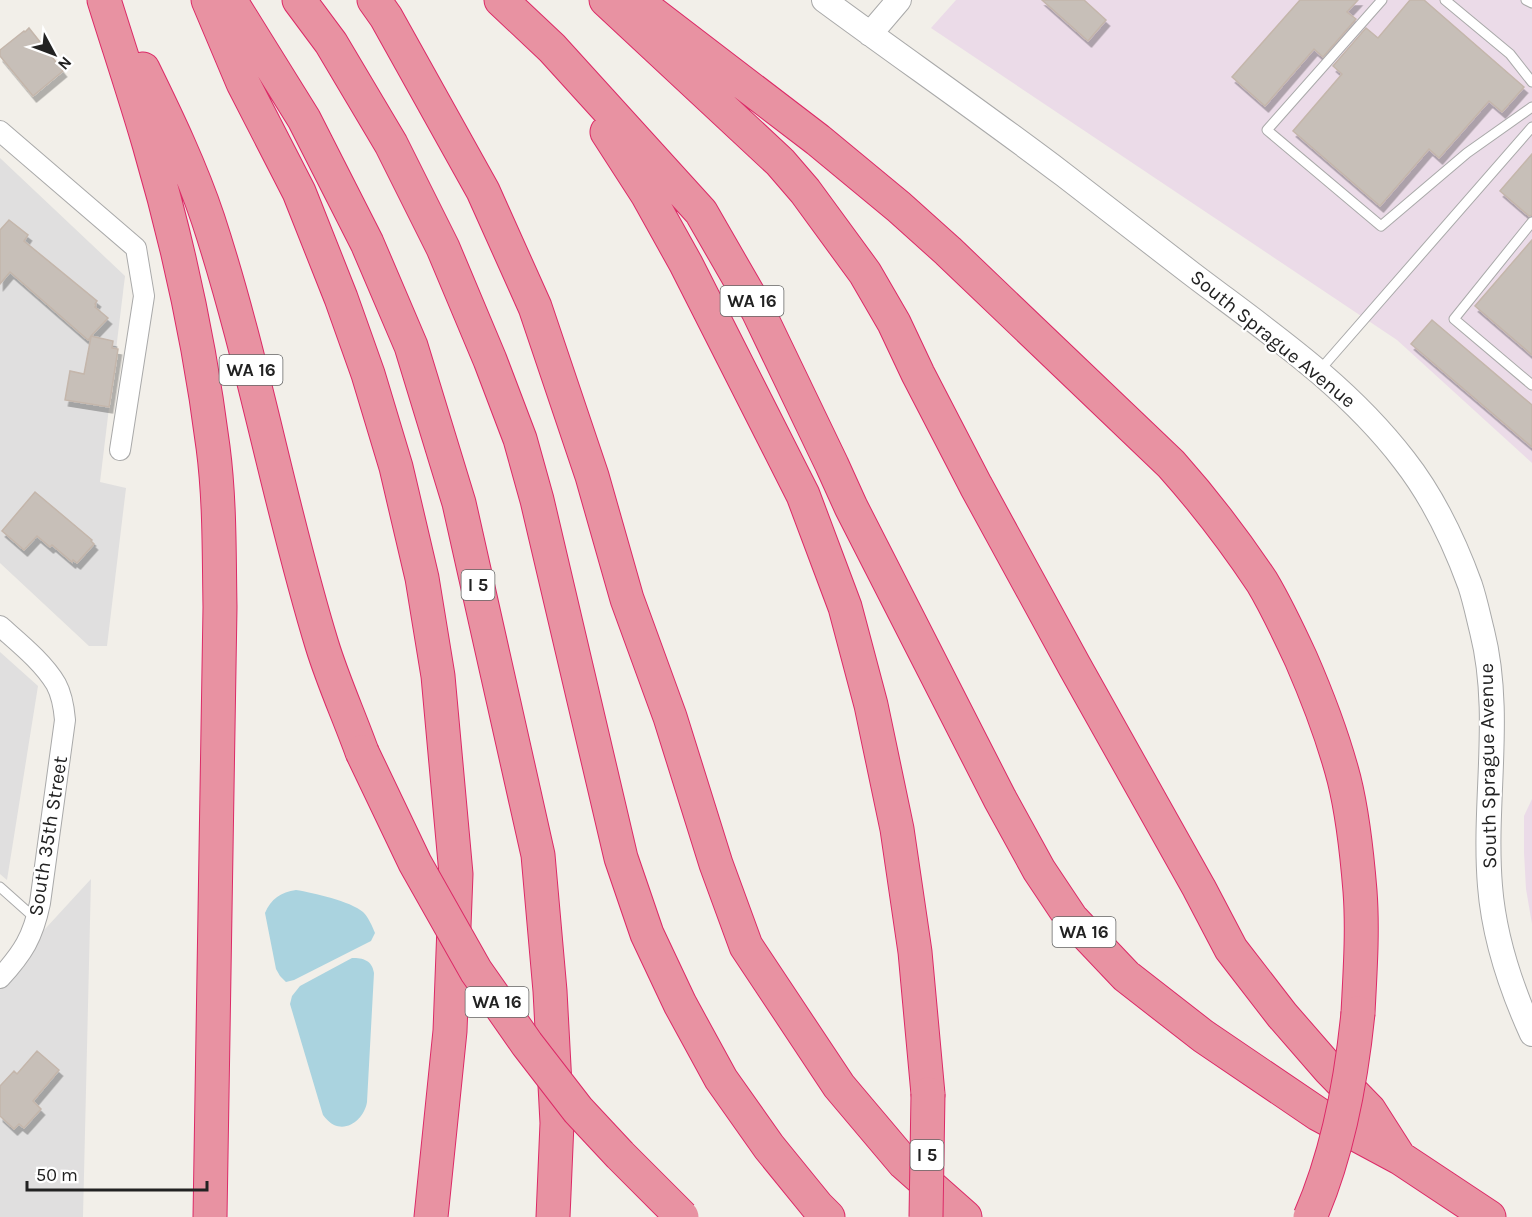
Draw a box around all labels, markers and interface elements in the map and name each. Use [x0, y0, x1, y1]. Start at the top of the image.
north arrow [24, 24, 84, 84]
text: N [54, 53, 76, 74]
street label: South Sprague Avenue [1186, 265, 1360, 413]
road number: WA 16 [720, 286, 783, 316]
road number: WA 16 [220, 355, 282, 385]
road number: I 5 [462, 570, 494, 600]
street label: South Sprague Avenue [1475, 663, 1501, 869]
street label: South 35th Street [24, 754, 72, 918]
road number: WA 16 [1052, 917, 1116, 947]
road number: WA 16 [466, 987, 528, 1017]
road number: I 5 [910, 1140, 944, 1170]
scale bar [27, 1154, 207, 1192]
text: 50 m [36, 1164, 78, 1186]

